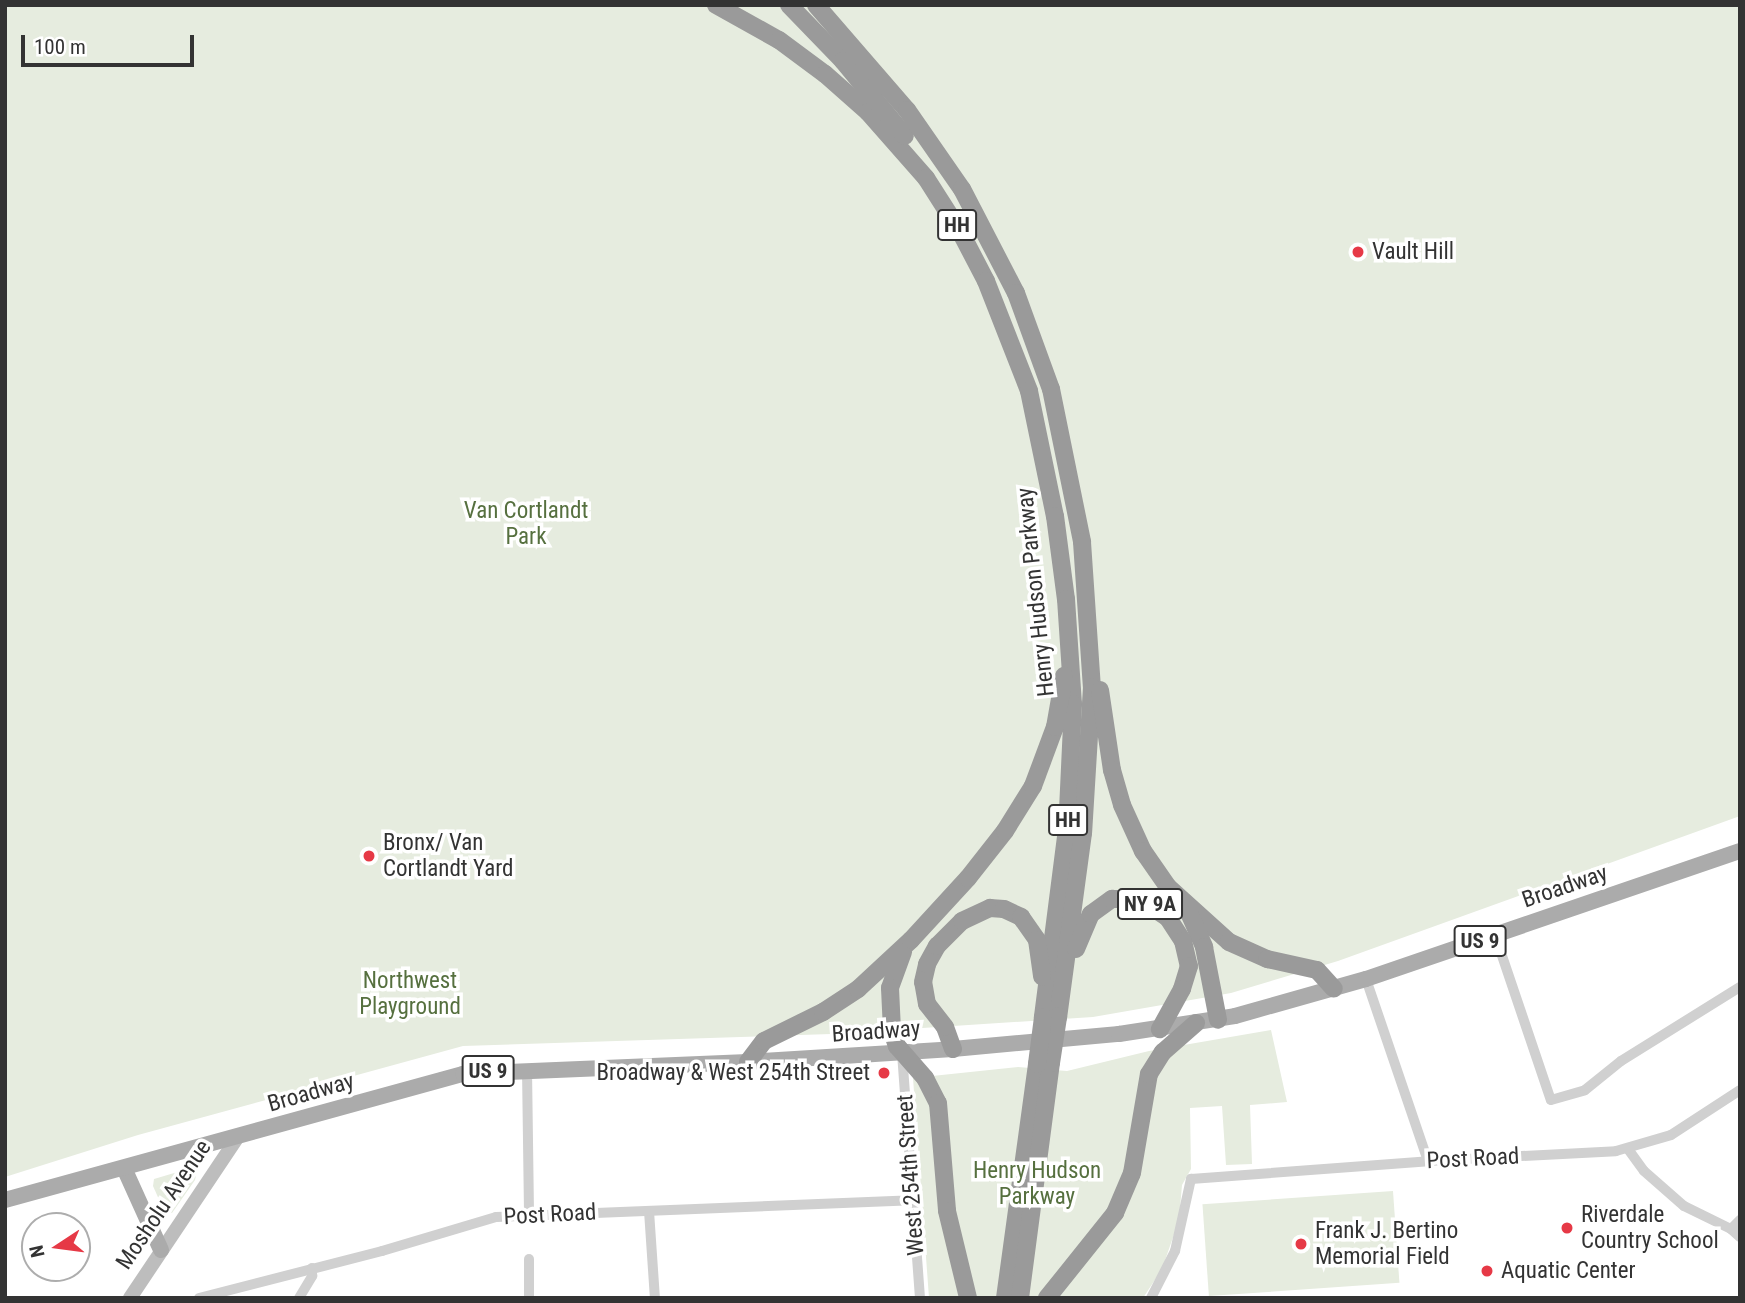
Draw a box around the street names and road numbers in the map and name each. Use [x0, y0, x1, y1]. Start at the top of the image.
road number: HH [936, 208, 978, 243]
street label: Henry Hudson Parkway [1011, 486, 1061, 698]
road number: HH [1047, 802, 1089, 838]
street label: Broadway [1519, 860, 1611, 914]
road number: NY 9A [1117, 886, 1183, 922]
road number: US 9 [1452, 923, 1508, 958]
street label: Broadway [831, 1015, 921, 1049]
road number: US 9 [460, 1054, 516, 1088]
street label: Broadway [265, 1068, 357, 1118]
street label: West 254th Street [892, 1093, 930, 1257]
street label: Mosholu Avenue [111, 1135, 217, 1275]
street label: Post Road [1426, 1143, 1520, 1175]
street label: Post Road [503, 1199, 597, 1231]

